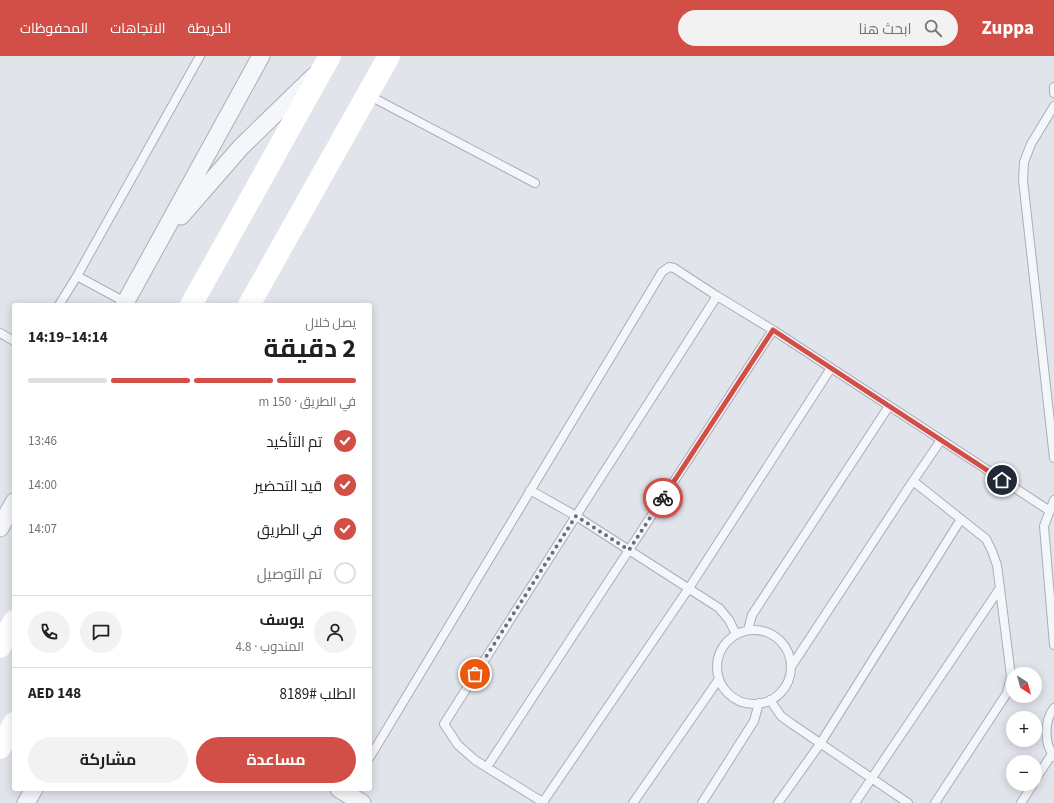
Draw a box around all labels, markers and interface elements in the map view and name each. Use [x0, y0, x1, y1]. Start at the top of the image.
search box [678, 10, 958, 46]
text: Zuppa [982, 15, 1034, 42]
icon: search [922, 17, 944, 39]
text: المحفوظات [20, 19, 88, 39]
text: الاتجاهات [110, 19, 166, 39]
text: الخريطة [188, 19, 231, 39]
text: ابحث هنا [858, 19, 912, 40]
text: يصل خلال [305, 314, 356, 332]
text: 14:14–14:19 [28, 327, 108, 348]
text: 2 دقيقة [264, 330, 356, 367]
text: في الطريق · 150 m [259, 393, 356, 411]
icon: check [334, 430, 356, 452]
text: 13:46 [28, 432, 57, 450]
text: تم التأكيد [266, 432, 322, 453]
pin [985, 463, 1019, 497]
icon: home [991, 469, 1013, 491]
icon: check [334, 474, 356, 496]
text: 14:00 [28, 476, 57, 494]
text: قيد التحضير [254, 476, 322, 497]
courier [643, 478, 683, 518]
icon: bike [652, 487, 674, 509]
icon: check [334, 518, 356, 540]
text: 14:07 [28, 520, 57, 538]
text: في الطريق [257, 520, 322, 541]
text: تم التوصيل [257, 564, 322, 585]
text: يوسف [259, 610, 304, 631]
button: phone [28, 611, 70, 653]
button: chat [80, 611, 122, 653]
button: person [314, 611, 356, 653]
text: المندوب · 4.8 [235, 638, 304, 656]
pin [458, 657, 492, 691]
icon: bag [464, 663, 486, 685]
north arrow [1006, 667, 1042, 703]
map controls [1006, 667, 1042, 791]
text: AED 148 [28, 683, 81, 704]
text: الطلب #8189 [279, 684, 356, 705]
button: + [1006, 711, 1042, 747]
button: مشاركة [28, 737, 188, 783]
button: مساعدة [196, 737, 356, 783]
button: − [1006, 755, 1042, 791]

